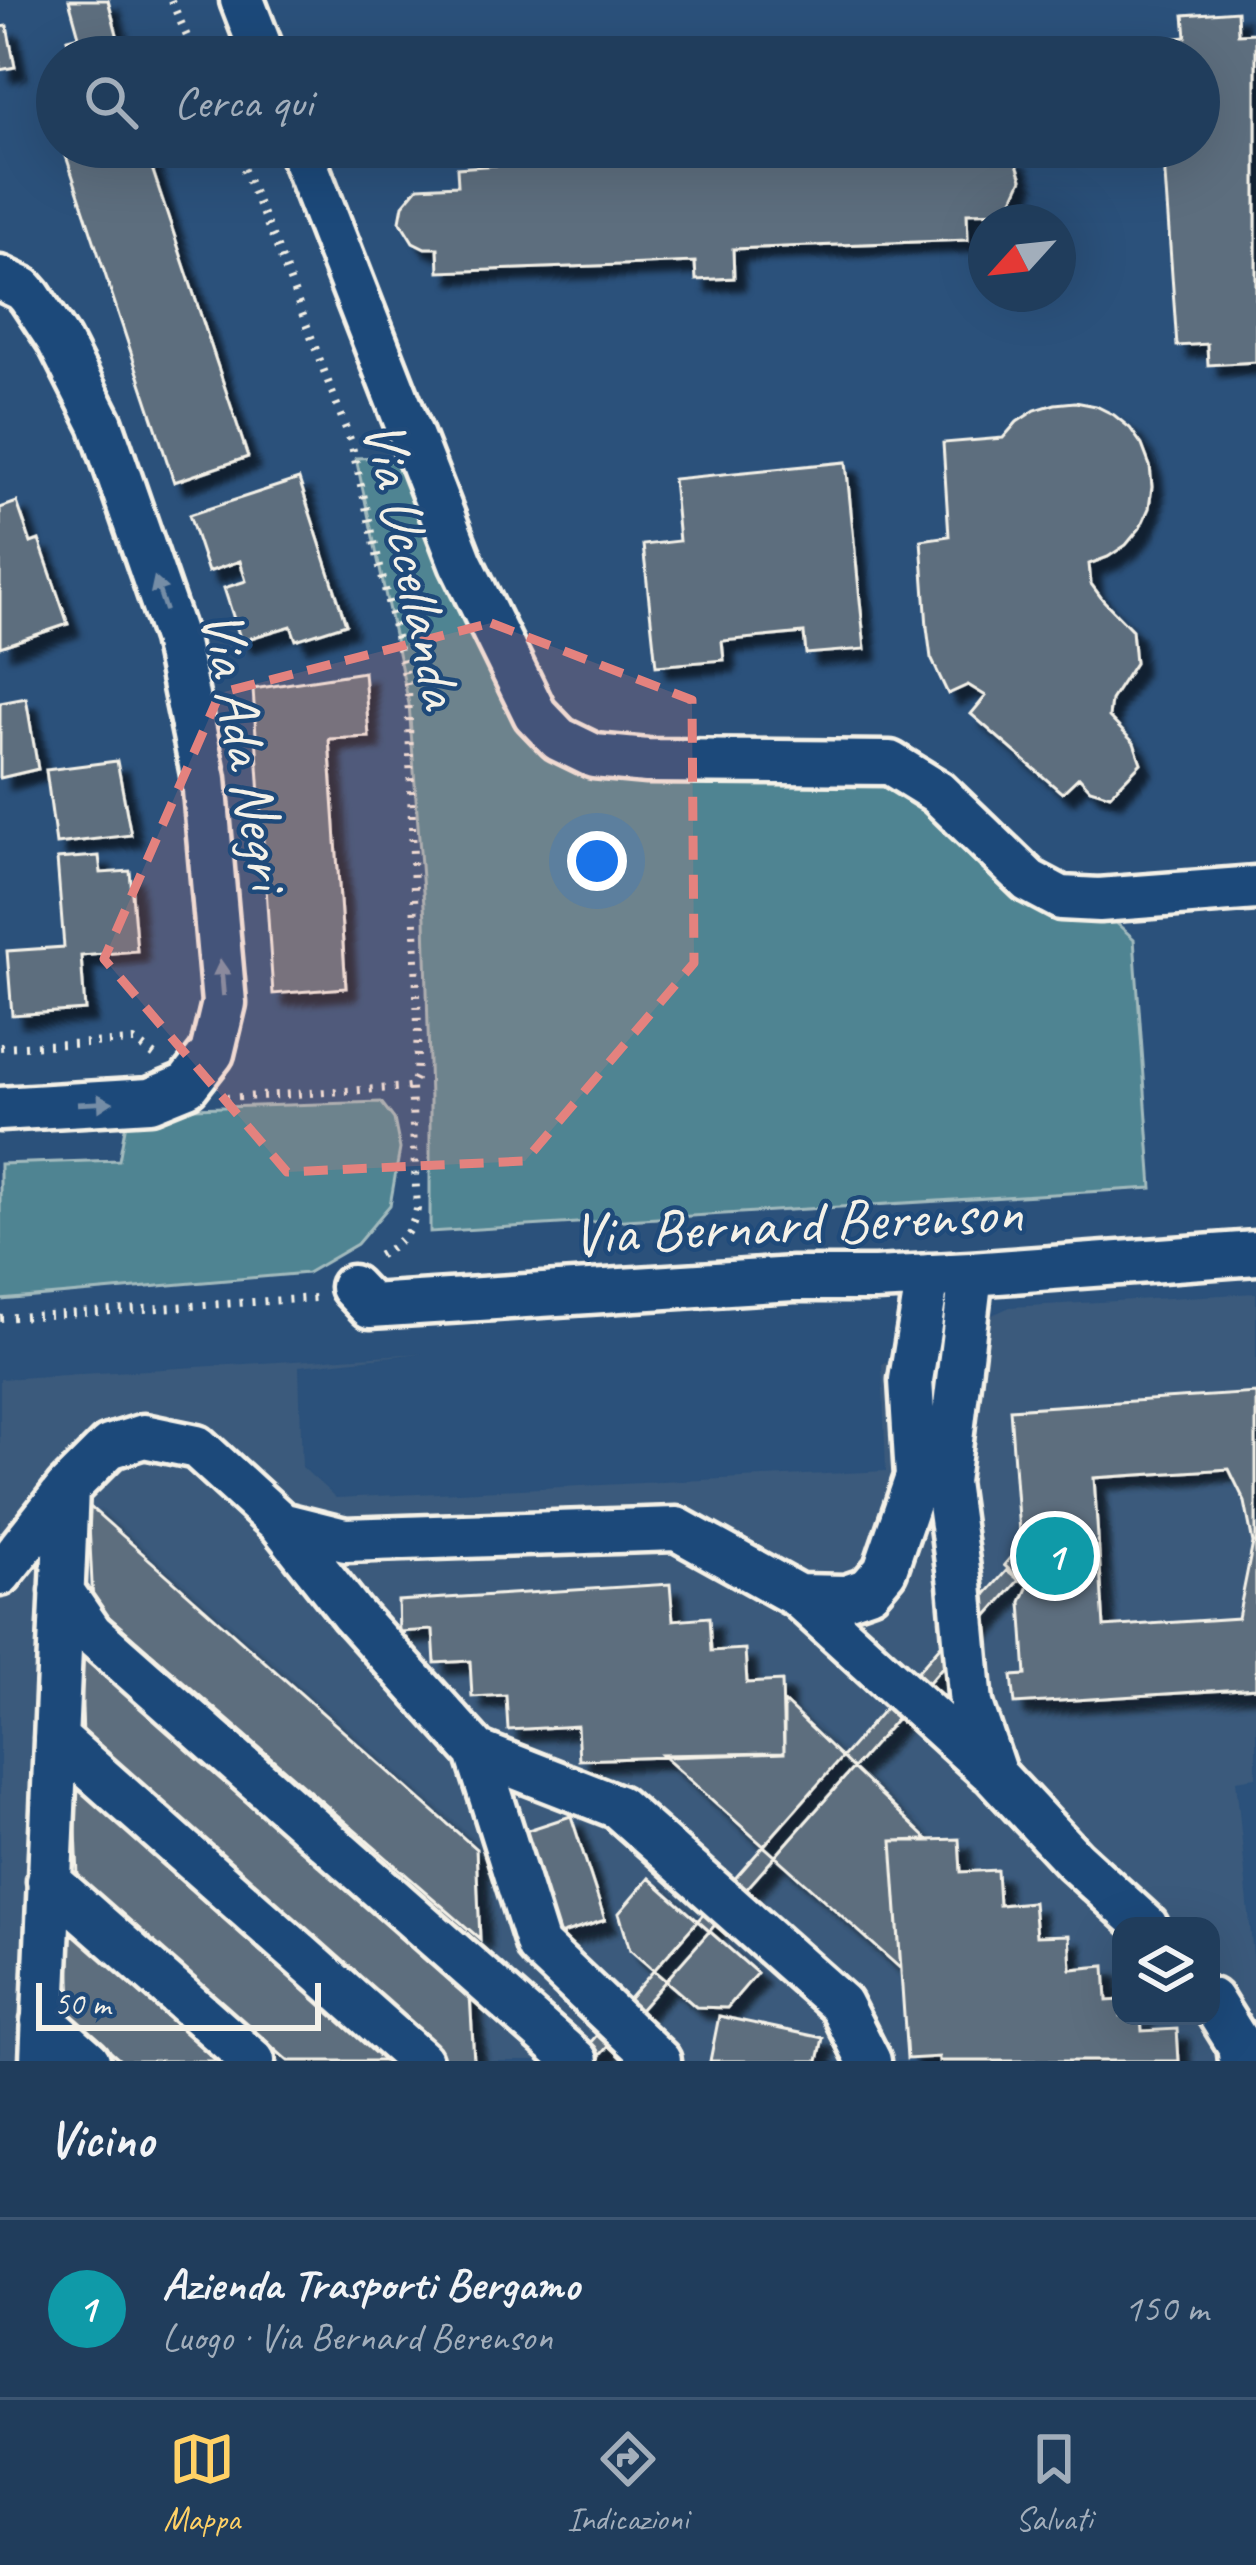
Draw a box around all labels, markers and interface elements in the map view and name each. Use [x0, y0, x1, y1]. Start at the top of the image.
search box [36, 36, 1220, 168]
icon: search [78, 69, 144, 135]
text: Cerca qui [174, 74, 313, 131]
north arrow [968, 204, 1076, 312]
street label: Via Uccellanda [346, 413, 481, 717]
one-way arrow [150, 575, 169, 612]
street label: Via Ada Negri [184, 604, 309, 901]
your location [567, 831, 627, 891]
one-way arrow [212, 959, 231, 996]
one-way arrow [77, 1094, 114, 1113]
street label: Via Bernard Berenson [570, 1173, 1025, 1273]
pin: 1 [1016, 1511, 1094, 1601]
map controls [1112, 1917, 1220, 2025]
button: layers [1112, 1917, 1220, 2025]
scale bar [36, 1977, 321, 2030]
text: 50 m [54, 1983, 110, 2025]
text: Vicino [48, 2107, 153, 2171]
text: Azienda Trasporti Bergamo [162, 2256, 579, 2313]
text: 1 [78, 2284, 96, 2333]
text: 150 m [1124, 2284, 1208, 2333]
text: Luogo · Via Bernard Berenson [162, 2313, 552, 2362]
tab: Mappa [164, 2426, 240, 2540]
tab: Indicazioni [567, 2426, 689, 2540]
tab: Salvati [1016, 2426, 1092, 2540]

